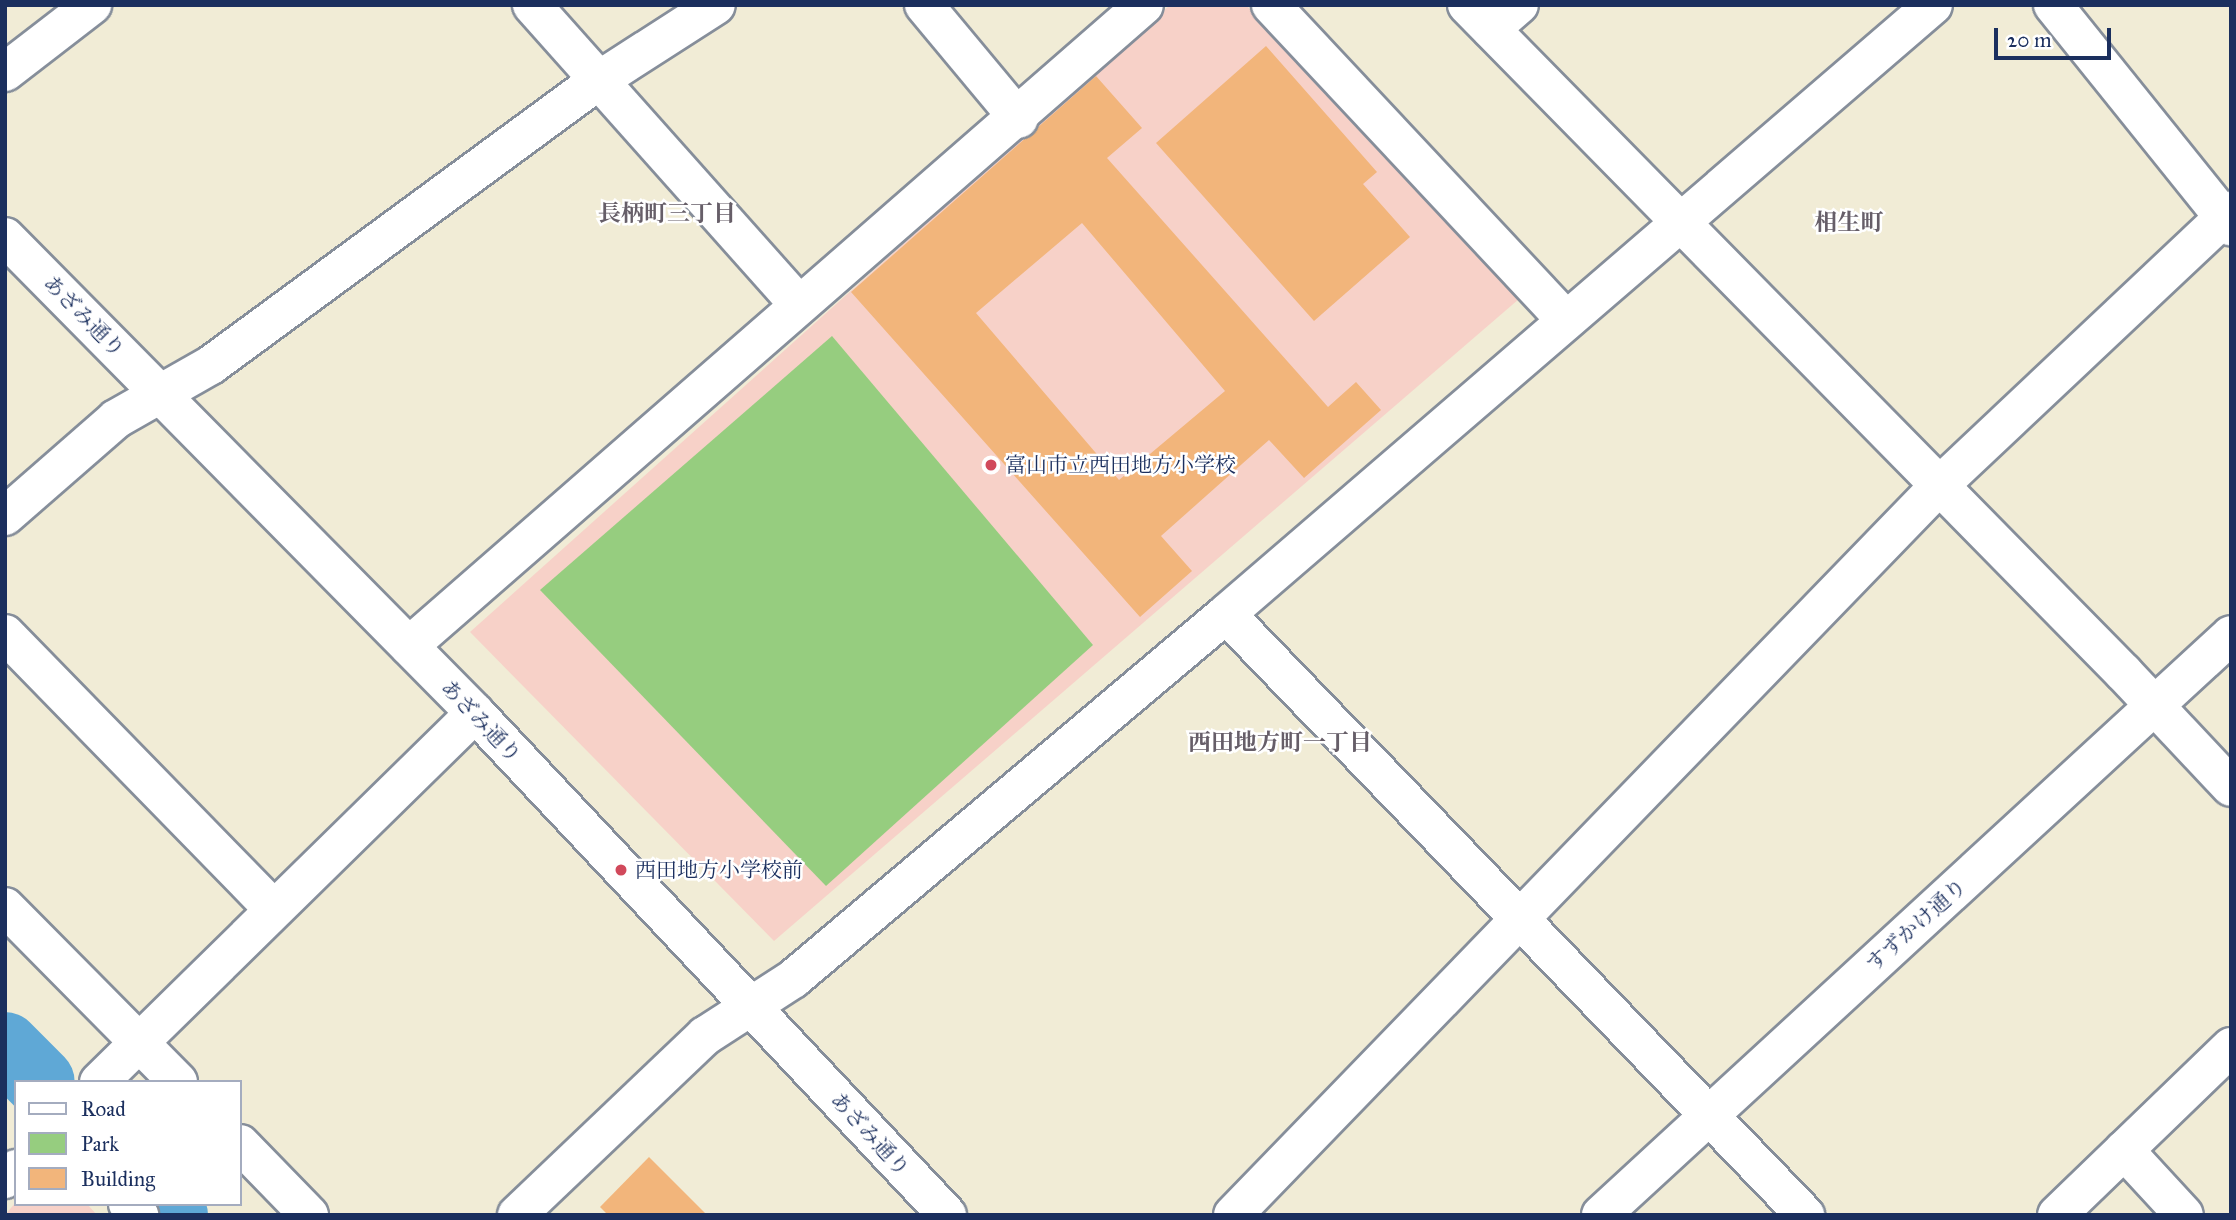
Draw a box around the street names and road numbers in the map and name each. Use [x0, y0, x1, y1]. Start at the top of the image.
street label: あざみ通り [38, 270, 130, 362]
street label: あざみ通り [435, 674, 527, 768]
street label: すずかけ通り [1861, 873, 1971, 977]
street label: あざみ通り [825, 1087, 915, 1181]

